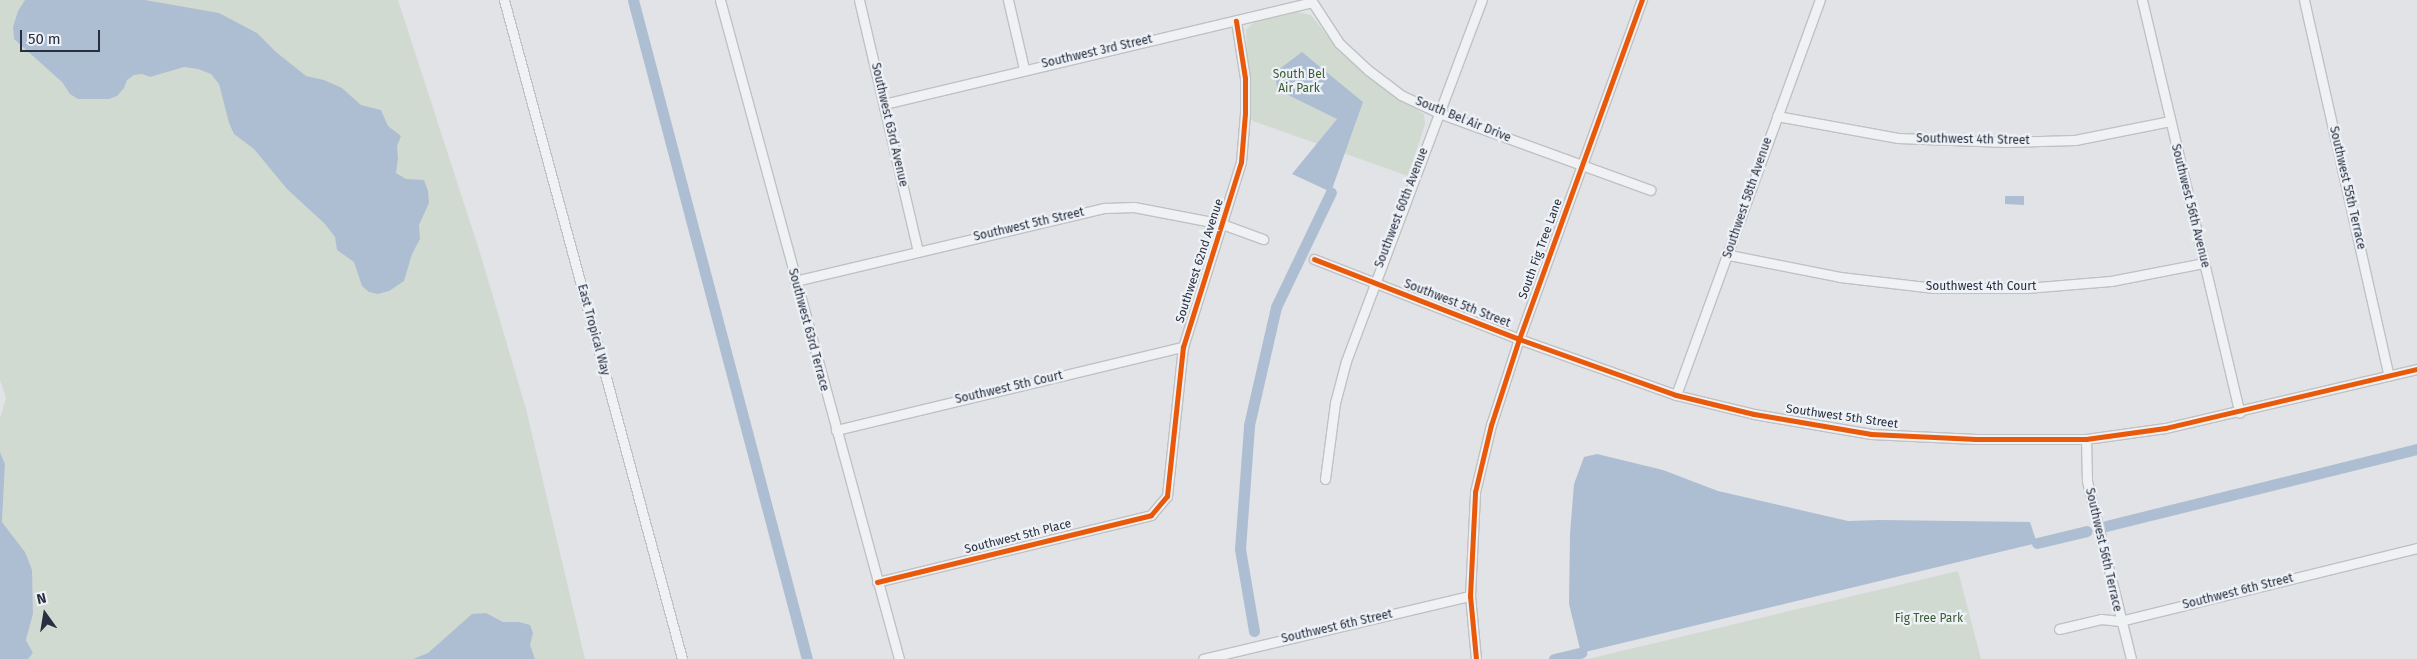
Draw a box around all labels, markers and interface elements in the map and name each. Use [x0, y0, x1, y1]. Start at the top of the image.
scale bar [22, 20, 102, 52]
text: 50 m [28, 30, 61, 48]
street label: Southwest 3rd Street [1040, 32, 1154, 72]
street label: Southwest 63rd Avenue [868, 62, 910, 188]
park label: South Bel Air Park [1273, 68, 1325, 96]
street label: South Bel Air Drive [1413, 94, 1513, 146]
street label: Southwest 55th Terrace [2326, 125, 2368, 251]
street label: Southwest 4th Street [1916, 132, 2030, 148]
street label: Southwest 58th Avenue [1720, 136, 1776, 260]
street label: Southwest 56th Avenue [2168, 143, 2212, 269]
street label: Southwest 60th Avenue [1372, 146, 1432, 270]
street label: Southwest 62nd Avenue [1173, 197, 1227, 325]
street label: South Fig Tree Lane [1516, 197, 1566, 301]
street label: Southwest 5th Street [972, 205, 1086, 245]
street label: Southwest 63rd Terrace [785, 267, 831, 393]
street label: Southwest 5th Street [1402, 277, 1512, 331]
street label: Southwest 4th Court [1926, 280, 2036, 294]
street label: East Tropical Way [574, 283, 612, 377]
street label: Southwest 5th Court [954, 369, 1064, 407]
street label: Southwest 5th Street [1785, 402, 1899, 432]
street label: Southwest 56th Terrace [2082, 487, 2124, 613]
street label: Southwest 5th Place [963, 517, 1073, 557]
street label: Southwest 6th Street [2181, 571, 2295, 613]
north arrow [20, 589, 70, 639]
text: N [35, 590, 48, 608]
street label: Southwest 6th Street [1280, 607, 1394, 647]
park label: Fig Tree Park [1895, 612, 1963, 626]

